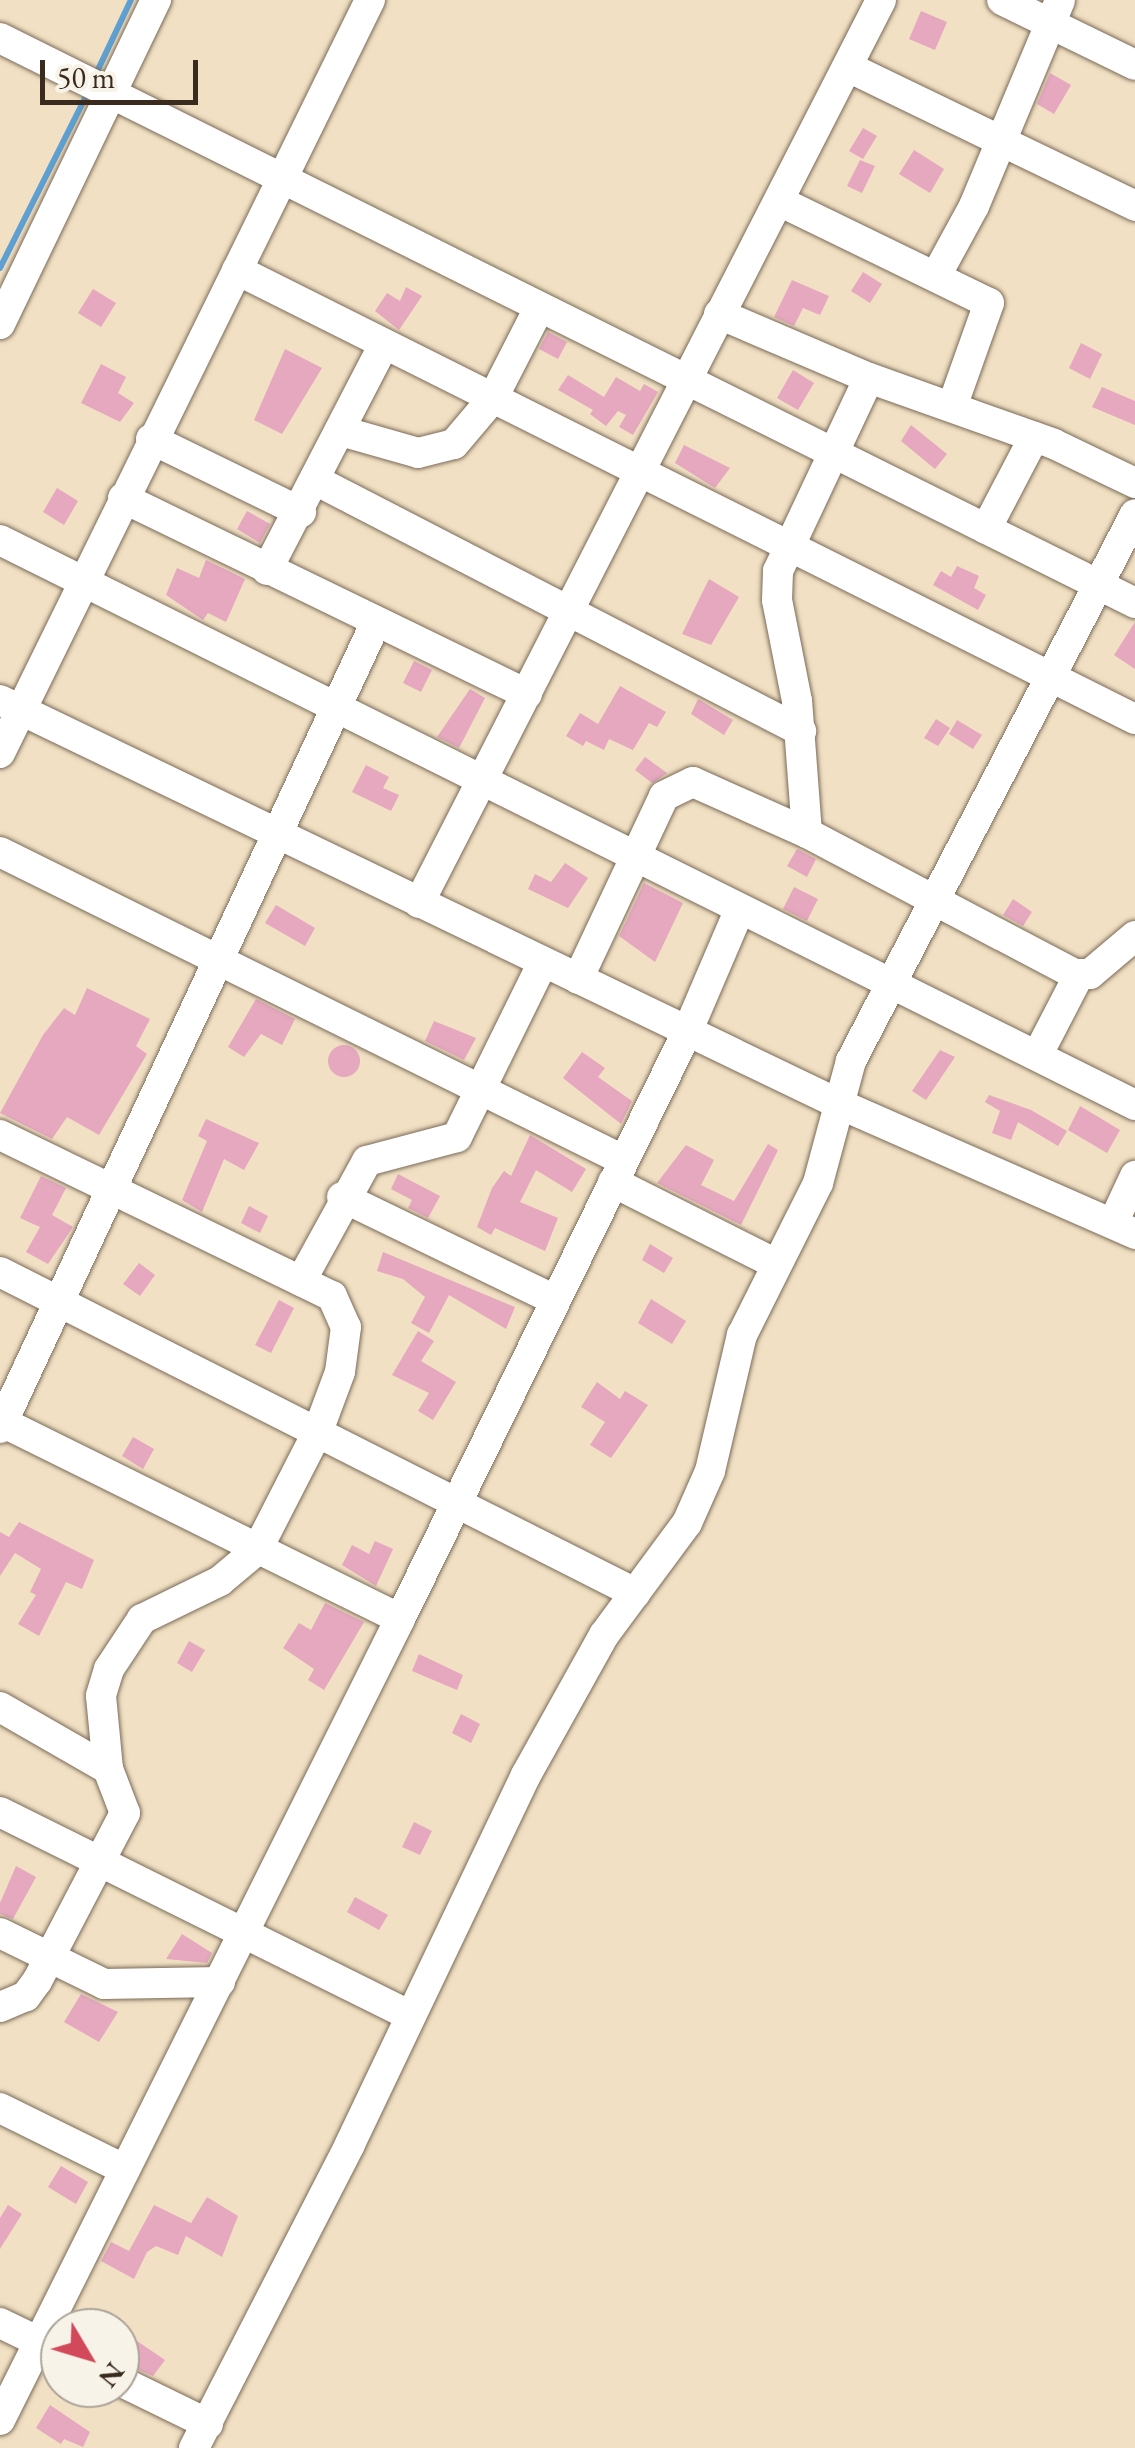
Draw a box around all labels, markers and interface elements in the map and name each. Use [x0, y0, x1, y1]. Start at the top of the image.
scale bar [45, 40, 202, 102]
text: 50 m [57, 58, 115, 97]
north arrow [40, 2308, 140, 2408]
text: N [91, 2355, 133, 2395]

